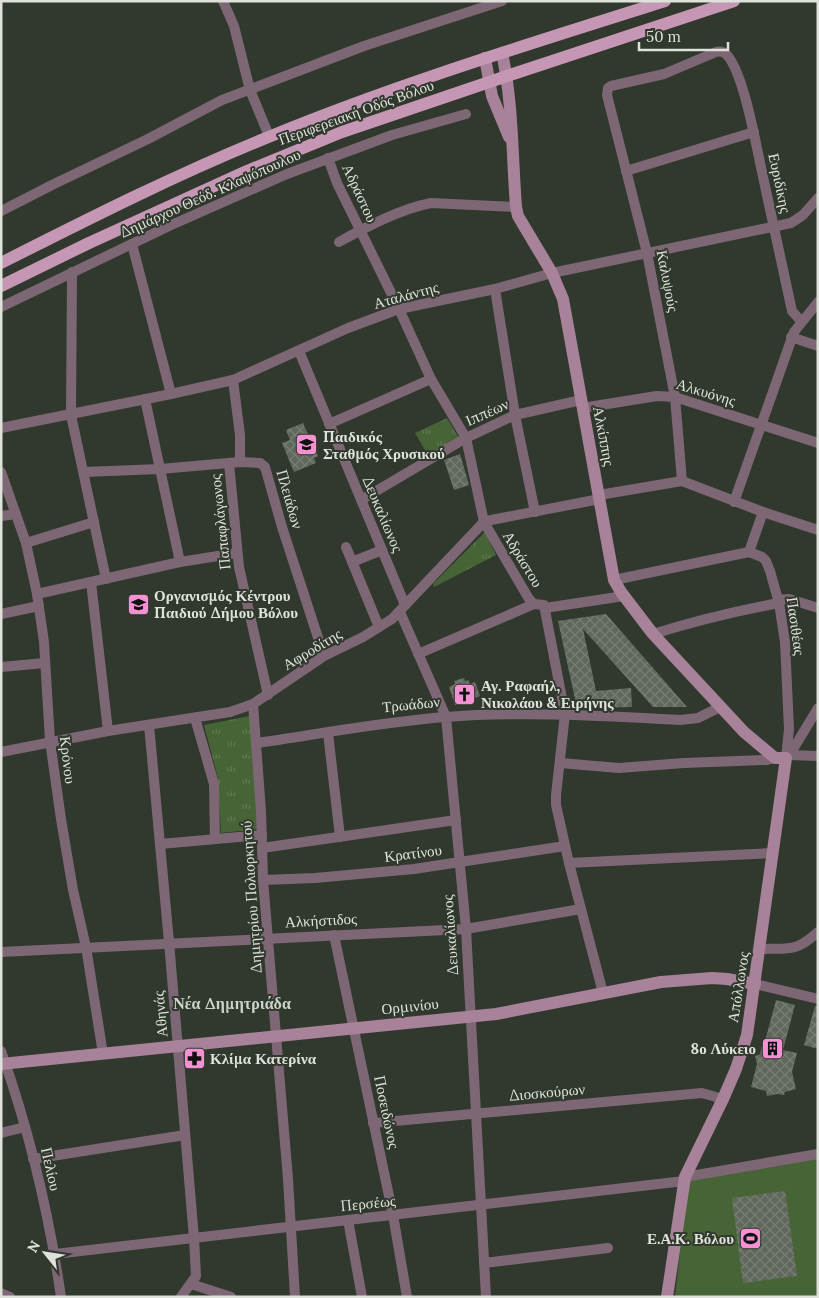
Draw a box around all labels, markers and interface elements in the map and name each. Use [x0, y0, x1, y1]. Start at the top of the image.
scale bar [639, 20, 728, 52]
text: 50 m [646, 27, 681, 46]
street label: Περιφερειακή Οδός Βόλου [276, 75, 436, 149]
street label: Δημάρχου Θεόδ. Κλαψόπουλου [117, 144, 303, 242]
street label: Ευριδίκης [764, 151, 796, 215]
street label: Αδράστου [338, 161, 382, 225]
street label: Καλυψούς [653, 248, 683, 314]
street label: Αταλάντης [371, 277, 441, 313]
street label: Αλκυόνης [674, 374, 738, 410]
street label: Ιππέων [462, 394, 512, 430]
street label: Αλκίππης [589, 404, 619, 468]
place label: Παιδικός Σταθμός Χρυσικού [323, 427, 445, 463]
school or university icon: Παιδικός Σταθμός Χρυσικού [295, 433, 319, 457]
street label: Πλειάδων [273, 467, 308, 531]
street label: Παπαφλάγωνος [206, 473, 234, 571]
street label: Δευκαλίωνος [358, 473, 408, 555]
street label: Αδράστου [499, 527, 547, 591]
place label: Οργανισμός Κέντρου Παιδιού Δήμου Βόλου [154, 586, 298, 622]
school or university icon: Οργανισμός Κέντρου Παιδιού Δήμου Βόλου [126, 592, 150, 616]
street label: Πασιθέας [783, 596, 809, 656]
street label: Αφροδίτης [279, 624, 345, 674]
place label: Αγ. Ραφαήλ, Νικολάου & Ειρήνης [481, 676, 614, 712]
church icon: Αγ. Ραφαήλ, Νικολάου & Ειρήνης [453, 682, 477, 706]
street label: Τρωάδων [381, 691, 441, 716]
street label: Κρόνου [56, 735, 80, 785]
street label: Δημητρίου Πολιορκητού [236, 820, 266, 974]
street label: Κρατίνου [383, 840, 443, 866]
street label: Δευκαλίωνος [438, 894, 462, 976]
street label: Αλκήστιδος [285, 909, 358, 931]
street label: Απόλλωνος [723, 950, 753, 1024]
street label: Αθηνάς [149, 990, 171, 1038]
district label: Νέα Δημητριάδα [173, 993, 291, 1013]
street label: Ορμινίου [381, 994, 439, 1018]
building icon: 8ο Λύκειο [760, 1036, 784, 1060]
place label: 8ο Λύκειο [691, 1039, 756, 1058]
pharmacy icon: Κλίμα Κατερίνα [182, 1046, 206, 1070]
place label: Κλίμα Κατερίνα [210, 1049, 317, 1068]
street label: Ποσειδώνος [370, 1074, 404, 1150]
street label: Διοσκούρων [508, 1079, 586, 1105]
street label: Πελίου [37, 1145, 65, 1193]
street label: Περσέως [339, 1191, 397, 1215]
sports icon: Ε.Α.Κ. Βόλου [738, 1226, 762, 1250]
north arrow [20, 1228, 70, 1278]
place label: Ε.Α.Κ. Βόλου [647, 1229, 734, 1248]
text: N [23, 1237, 44, 1256]

